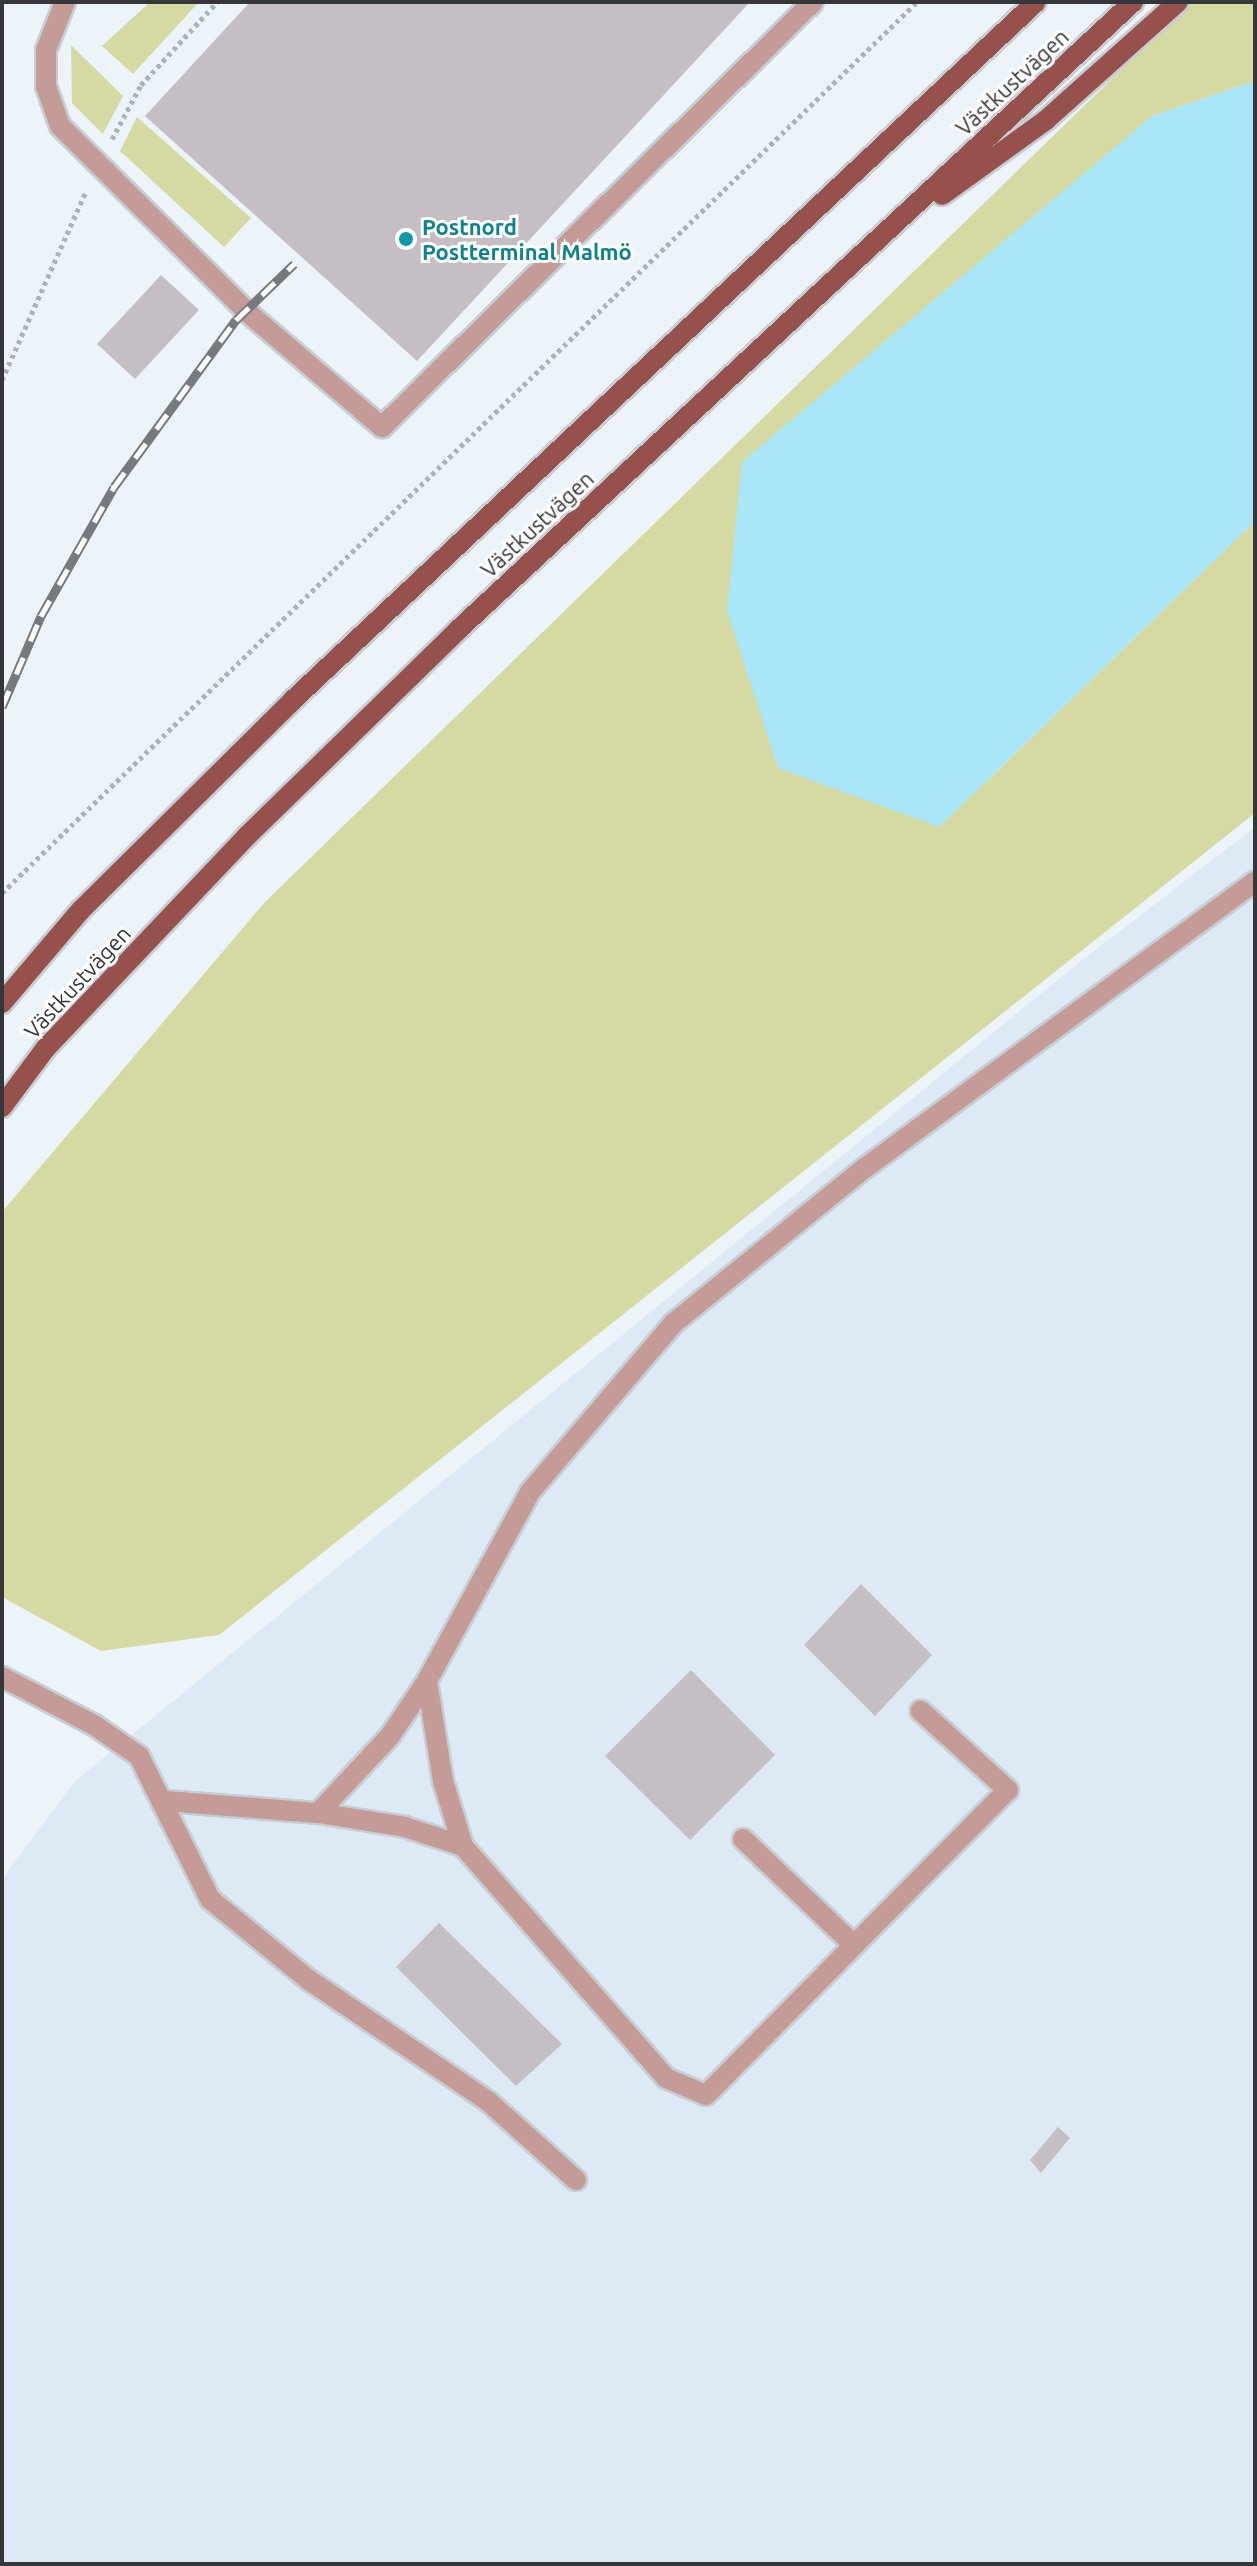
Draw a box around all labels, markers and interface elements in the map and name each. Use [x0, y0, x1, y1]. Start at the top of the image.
street label: Västkustvägen [950, 23, 1074, 141]
place label: Postnord Postterminal Malmö [422, 213, 632, 264]
marker: Postnord Postterminal Malmö [397, 230, 415, 248]
street label: Västkustvägen [475, 465, 599, 583]
street label: Västkustvägen [18, 920, 136, 1044]

